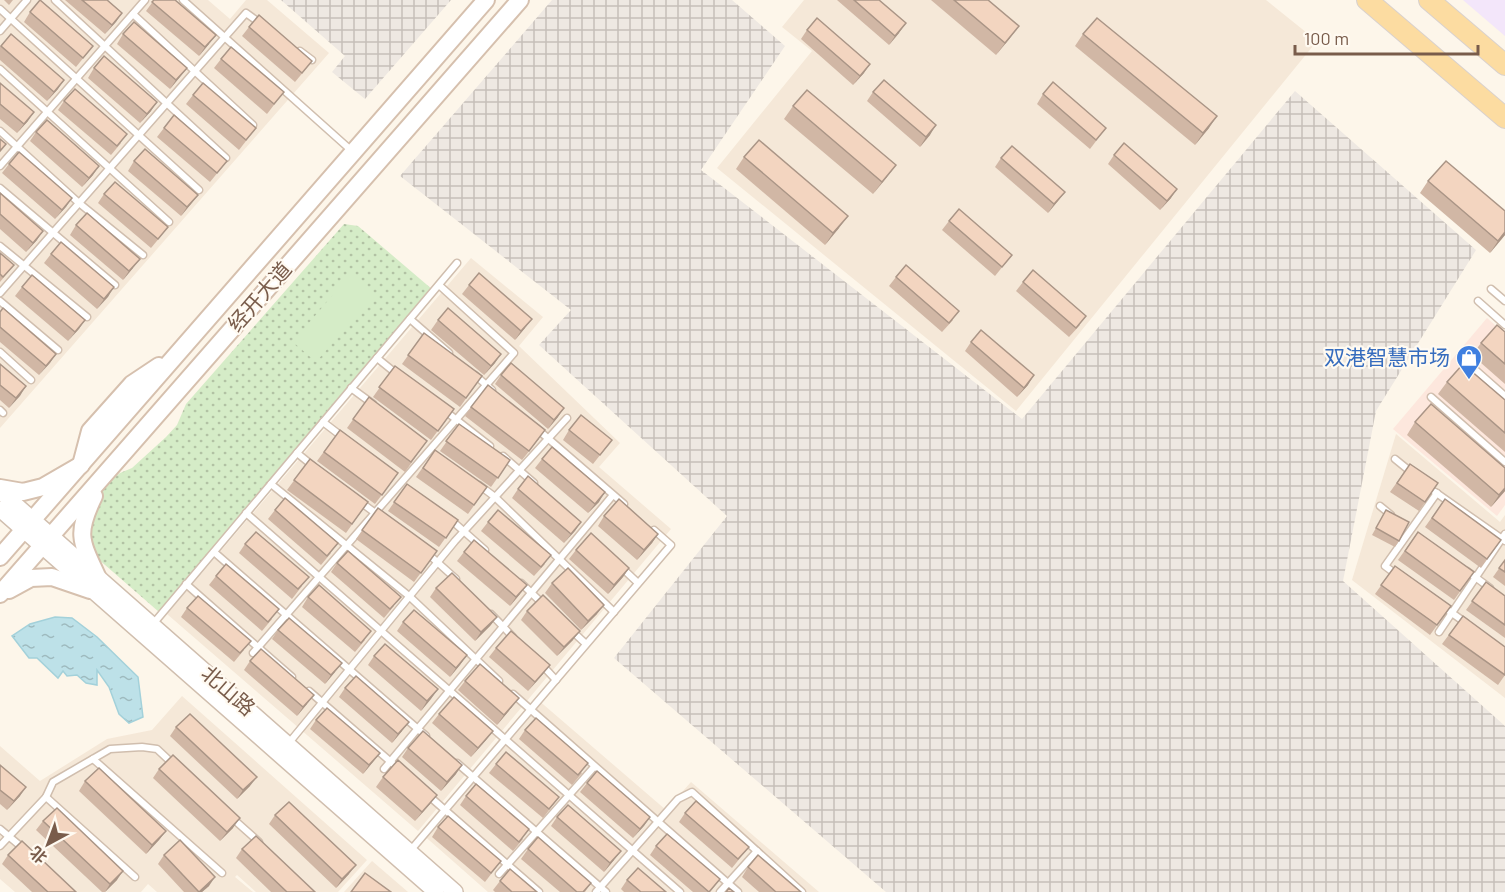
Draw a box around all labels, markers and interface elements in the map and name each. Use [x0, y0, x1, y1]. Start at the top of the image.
scale bar [1295, 18, 1478, 56]
text: 100 m [1304, 27, 1349, 49]
street label: 经开大道 [222, 256, 296, 336]
shop icon: 双港智慧市场 [1454, 343, 1484, 381]
place label: 双港智慧市场 [1324, 344, 1450, 369]
street label: 北山路 [197, 660, 261, 720]
north arrow [18, 814, 78, 874]
text: 北 [26, 843, 50, 868]

